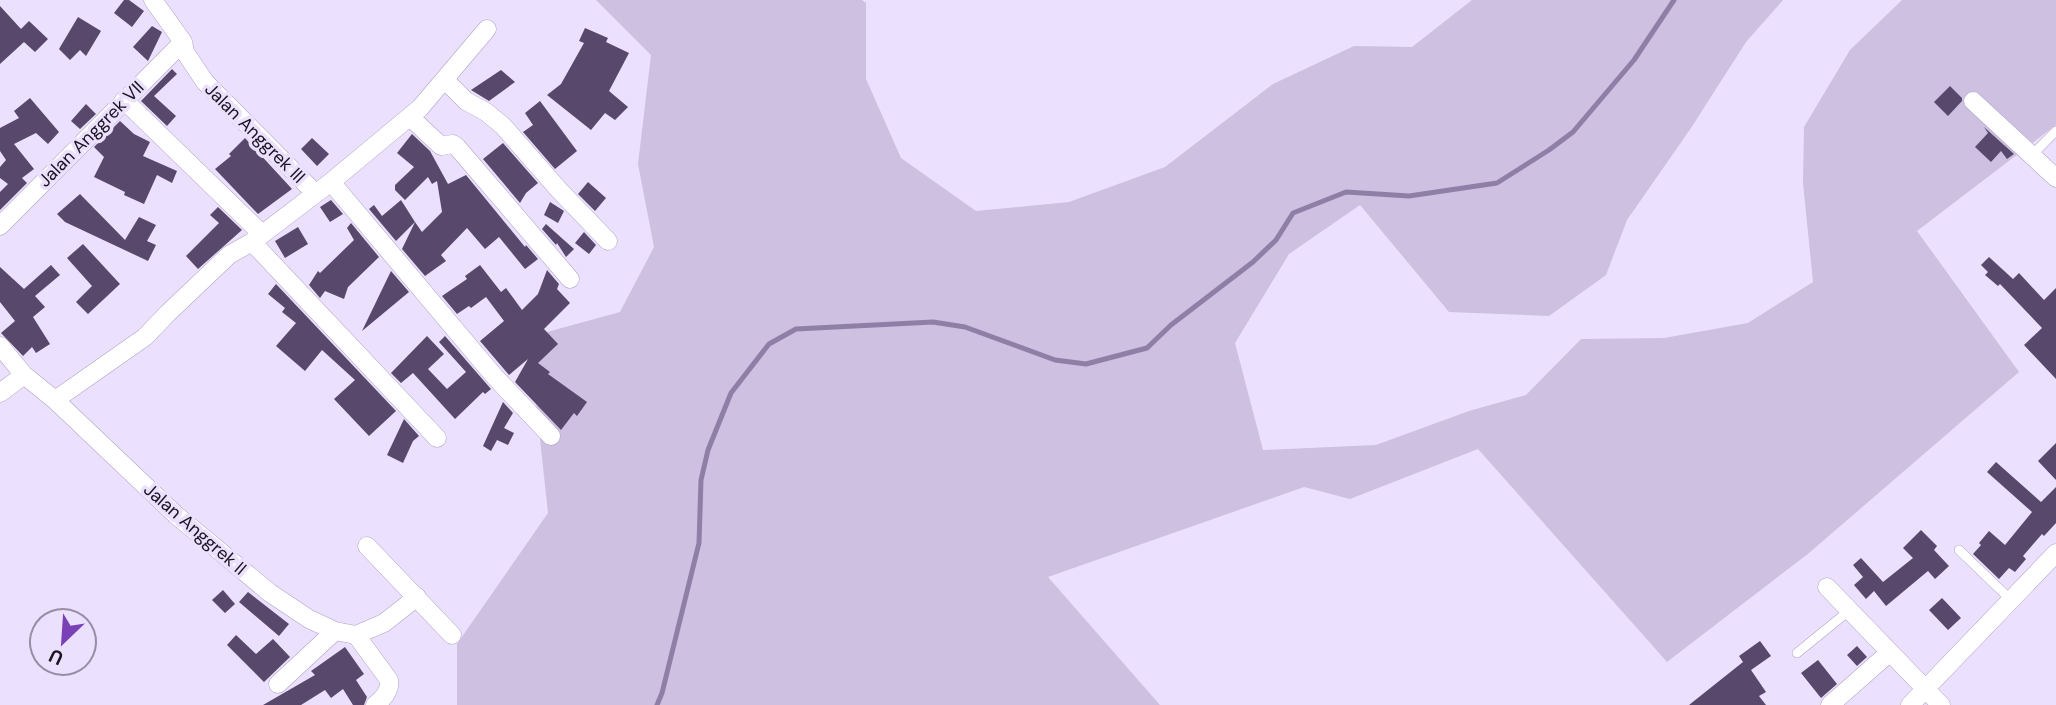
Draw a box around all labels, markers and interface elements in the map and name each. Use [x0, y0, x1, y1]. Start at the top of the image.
street label: Jalan Anggrek VII [33, 76, 149, 192]
street label: Jalan Anggrek III [199, 77, 311, 189]
street label: Jalan Anggrek II [138, 478, 252, 580]
north arrow [28, 607, 98, 677]
text: U [45, 643, 67, 671]

